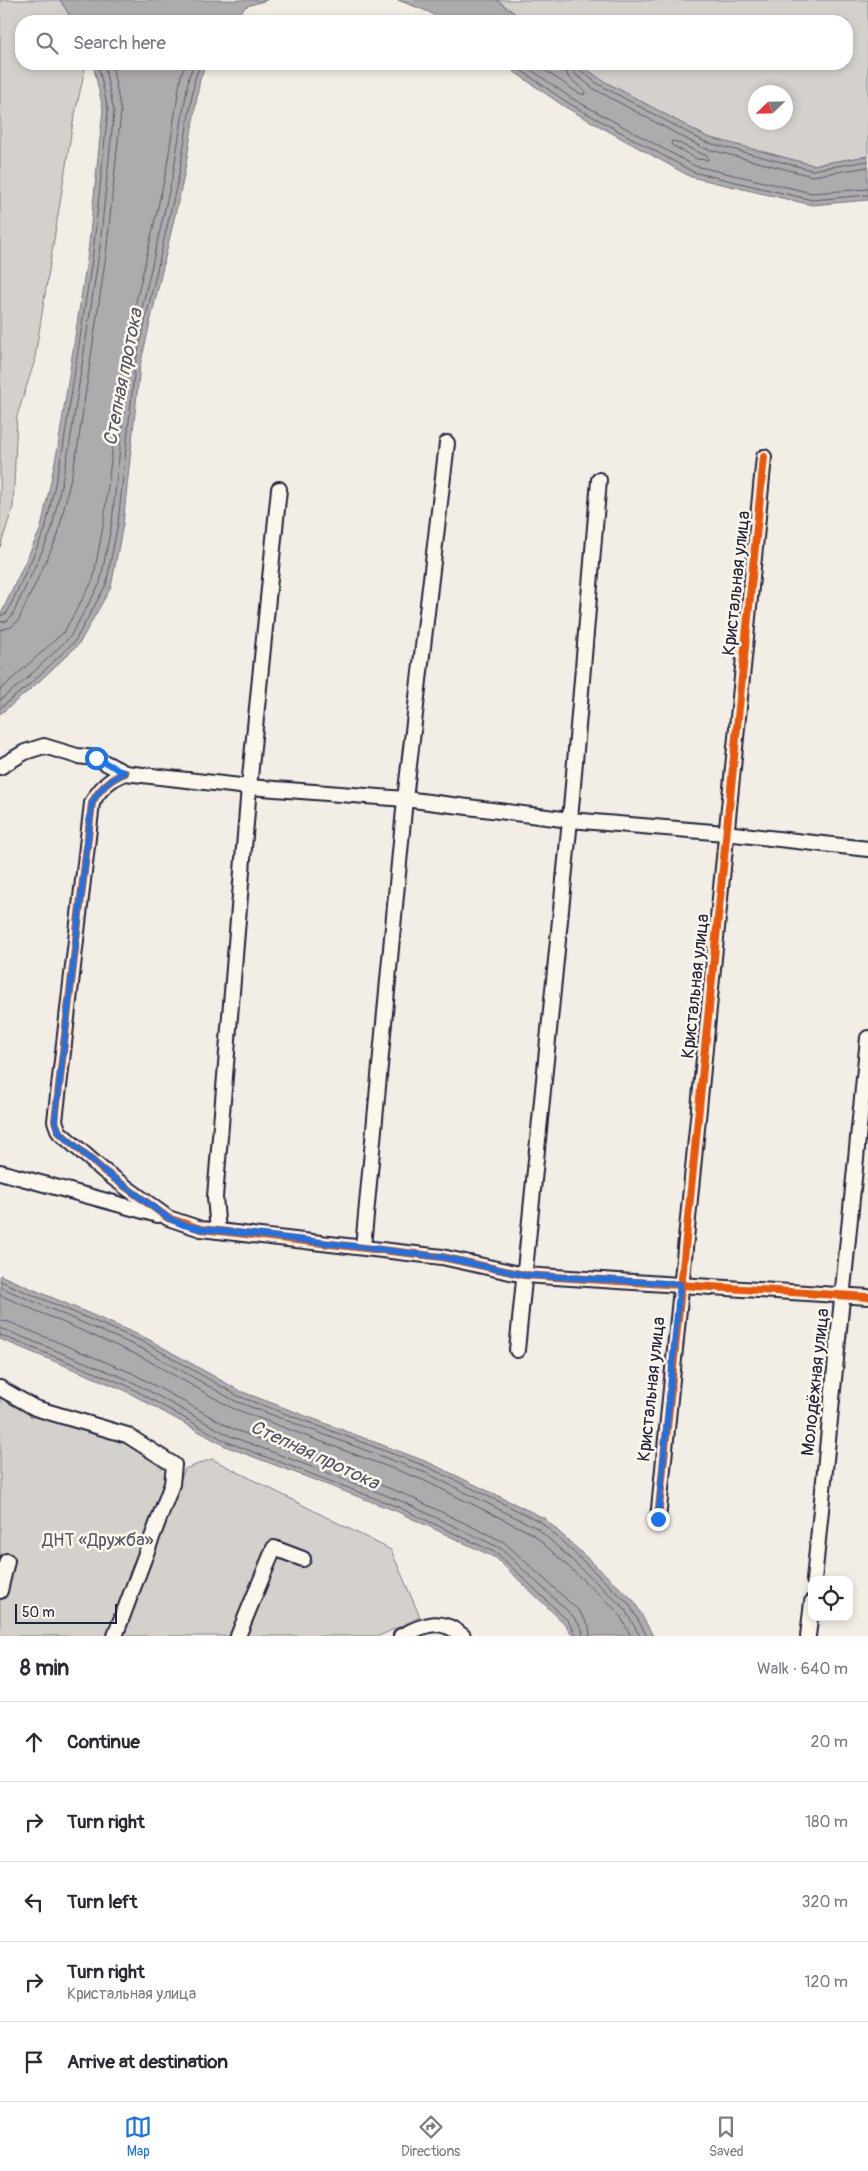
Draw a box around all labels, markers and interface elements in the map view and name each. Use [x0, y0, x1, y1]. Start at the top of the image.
search box [15, 15, 853, 70]
icon: search [33, 29, 61, 57]
text: Search here [73, 31, 166, 55]
north arrow [748, 85, 793, 130]
water label: Степная протока [98, 306, 148, 448]
street label: Кристальная улица [717, 510, 756, 657]
route start [85, 747, 108, 770]
street label: Кристальная улица [676, 913, 715, 1060]
street label: Молодёжная улица [796, 1307, 835, 1457]
street label: Кристальная улица [632, 1316, 671, 1463]
water label: Степная протока [247, 1415, 384, 1496]
route end [647, 1508, 670, 1531]
park label: ДНТ «Дружба» [41, 1529, 154, 1552]
map controls [808, 1576, 853, 1621]
button: locate [808, 1576, 853, 1621]
scale bar [15, 1601, 118, 1624]
text: 50 m [22, 1604, 55, 1621]
text: 8 min [20, 1655, 69, 1682]
text: Walk · 640 m [757, 1659, 848, 1679]
icon: ahead [20, 1728, 48, 1756]
text: Continue [67, 1730, 140, 1754]
text: 20 m [810, 1732, 848, 1752]
icon: right [20, 1808, 48, 1836]
text: Turn right [67, 1810, 145, 1834]
text: 180 m [805, 1812, 848, 1832]
icon: left [20, 1888, 48, 1916]
text: Turn left [67, 1890, 137, 1914]
text: 320 m [802, 1892, 848, 1912]
text: Turn right [67, 1960, 145, 1984]
icon: right [20, 1968, 48, 1996]
text: 120 m [804, 1972, 848, 1992]
text: Кристальная улица [67, 1984, 196, 2004]
icon: arrive [20, 2048, 48, 2076]
text: Arrive at destination [67, 2050, 228, 2074]
tab: Map [124, 2113, 152, 2160]
tab: Directions [401, 2113, 460, 2160]
tab: Saved [709, 2113, 744, 2160]

